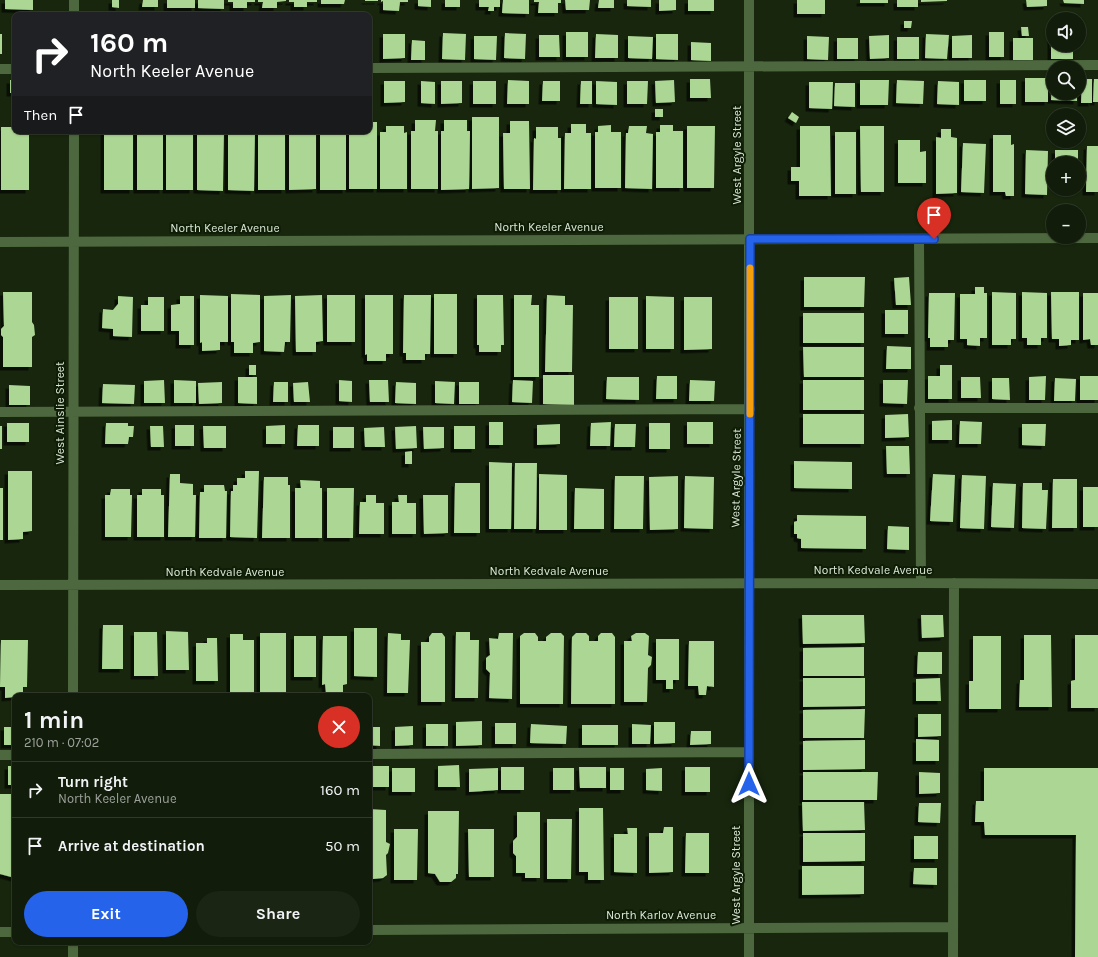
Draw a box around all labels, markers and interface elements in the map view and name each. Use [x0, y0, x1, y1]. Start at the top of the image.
map controls [1046, 12, 1086, 244]
button: sound [1046, 12, 1086, 52]
text: 160 m [90, 26, 168, 59]
icon: right [24, 28, 76, 80]
text: North Keeler Avenue [90, 60, 254, 82]
button: search [1046, 60, 1086, 100]
icon: arrive [65, 104, 87, 126]
street label: West Argyle Street [730, 105, 744, 205]
text: Then [24, 106, 57, 124]
button: layers [1046, 108, 1086, 148]
button: + [1046, 156, 1086, 196]
pin [917, 198, 951, 239]
icon: arrive [923, 204, 945, 226]
button: − [1046, 204, 1086, 244]
street label: North Keeler Avenue [494, 220, 604, 234]
street label: North Keeler Avenue [170, 221, 280, 235]
street label: West Ainslie Street [53, 361, 67, 465]
street label: West Argyle Street [728, 428, 744, 528]
street label: North Kedvale Avenue [814, 563, 932, 577]
street label: North Kedvale Avenue [490, 564, 608, 578]
street label: North Kedvale Avenue [166, 565, 284, 579]
text: 1 min [24, 706, 84, 734]
button: close [318, 706, 360, 748]
text: 210 m · 07:02 [24, 735, 99, 750]
position arrow [728, 763, 770, 805]
text: Turn right [58, 773, 128, 791]
icon: right [24, 779, 46, 801]
text: 160 m [320, 781, 360, 799]
text: North Keeler Avenue [58, 791, 177, 806]
street label: West Argyle Street [729, 825, 743, 925]
icon: arrive [24, 835, 46, 857]
text: Arrive at destination [58, 837, 205, 855]
text: 50 m [325, 837, 360, 855]
button: Exit [24, 891, 188, 937]
button: Share [196, 891, 360, 937]
street label: North Karlov Avenue [606, 908, 716, 922]

